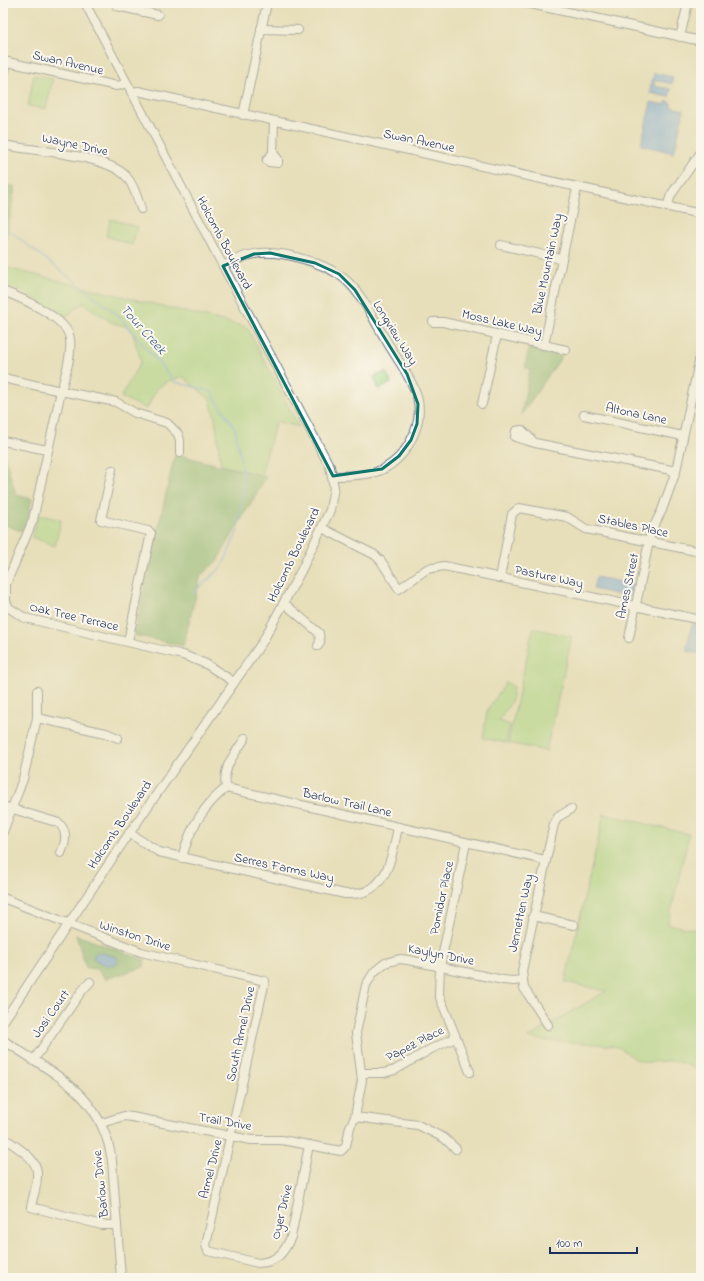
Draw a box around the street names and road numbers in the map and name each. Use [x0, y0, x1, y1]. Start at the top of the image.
street label: Swan Avenue [31, 46, 106, 80]
street label: Swan Avenue [382, 124, 457, 158]
street label: Wayne Drive [40, 129, 110, 162]
street label: Holcomb Boulevard [191, 193, 257, 294]
street label: Blue Mountain Way [528, 212, 569, 317]
street label: Longview Way [367, 297, 422, 370]
street label: Moss Lake Way [460, 305, 544, 342]
street label: Altona Lane [604, 398, 669, 430]
street label: Holcomb Boulevard [263, 504, 325, 606]
street label: Stables Place [596, 509, 670, 543]
street label: Ames Street [612, 551, 644, 621]
street label: Pasture Way [513, 560, 585, 595]
street label: Oak Tree Terrace [28, 598, 121, 637]
street label: Holcomb Boulevard [83, 776, 157, 873]
street label: Barlow Trail Lane [300, 783, 394, 823]
street label: Serres Farms Way [232, 848, 336, 889]
street label: Pomidor Place [425, 859, 459, 937]
street label: Jennetten Way [503, 872, 540, 954]
street label: Winston Drive [97, 916, 173, 957]
street label: Kaylyn Drive [406, 939, 476, 972]
street label: South Armel Drive [222, 985, 260, 1083]
street label: Josi Court [27, 986, 75, 1042]
street label: Papez Place [383, 1021, 447, 1067]
street label: Trail Drive [197, 1108, 253, 1136]
street label: Armel Drive [194, 1137, 228, 1201]
street label: Barlow Drive [88, 1149, 114, 1220]
street label: Oyer Drive [266, 1182, 299, 1242]

